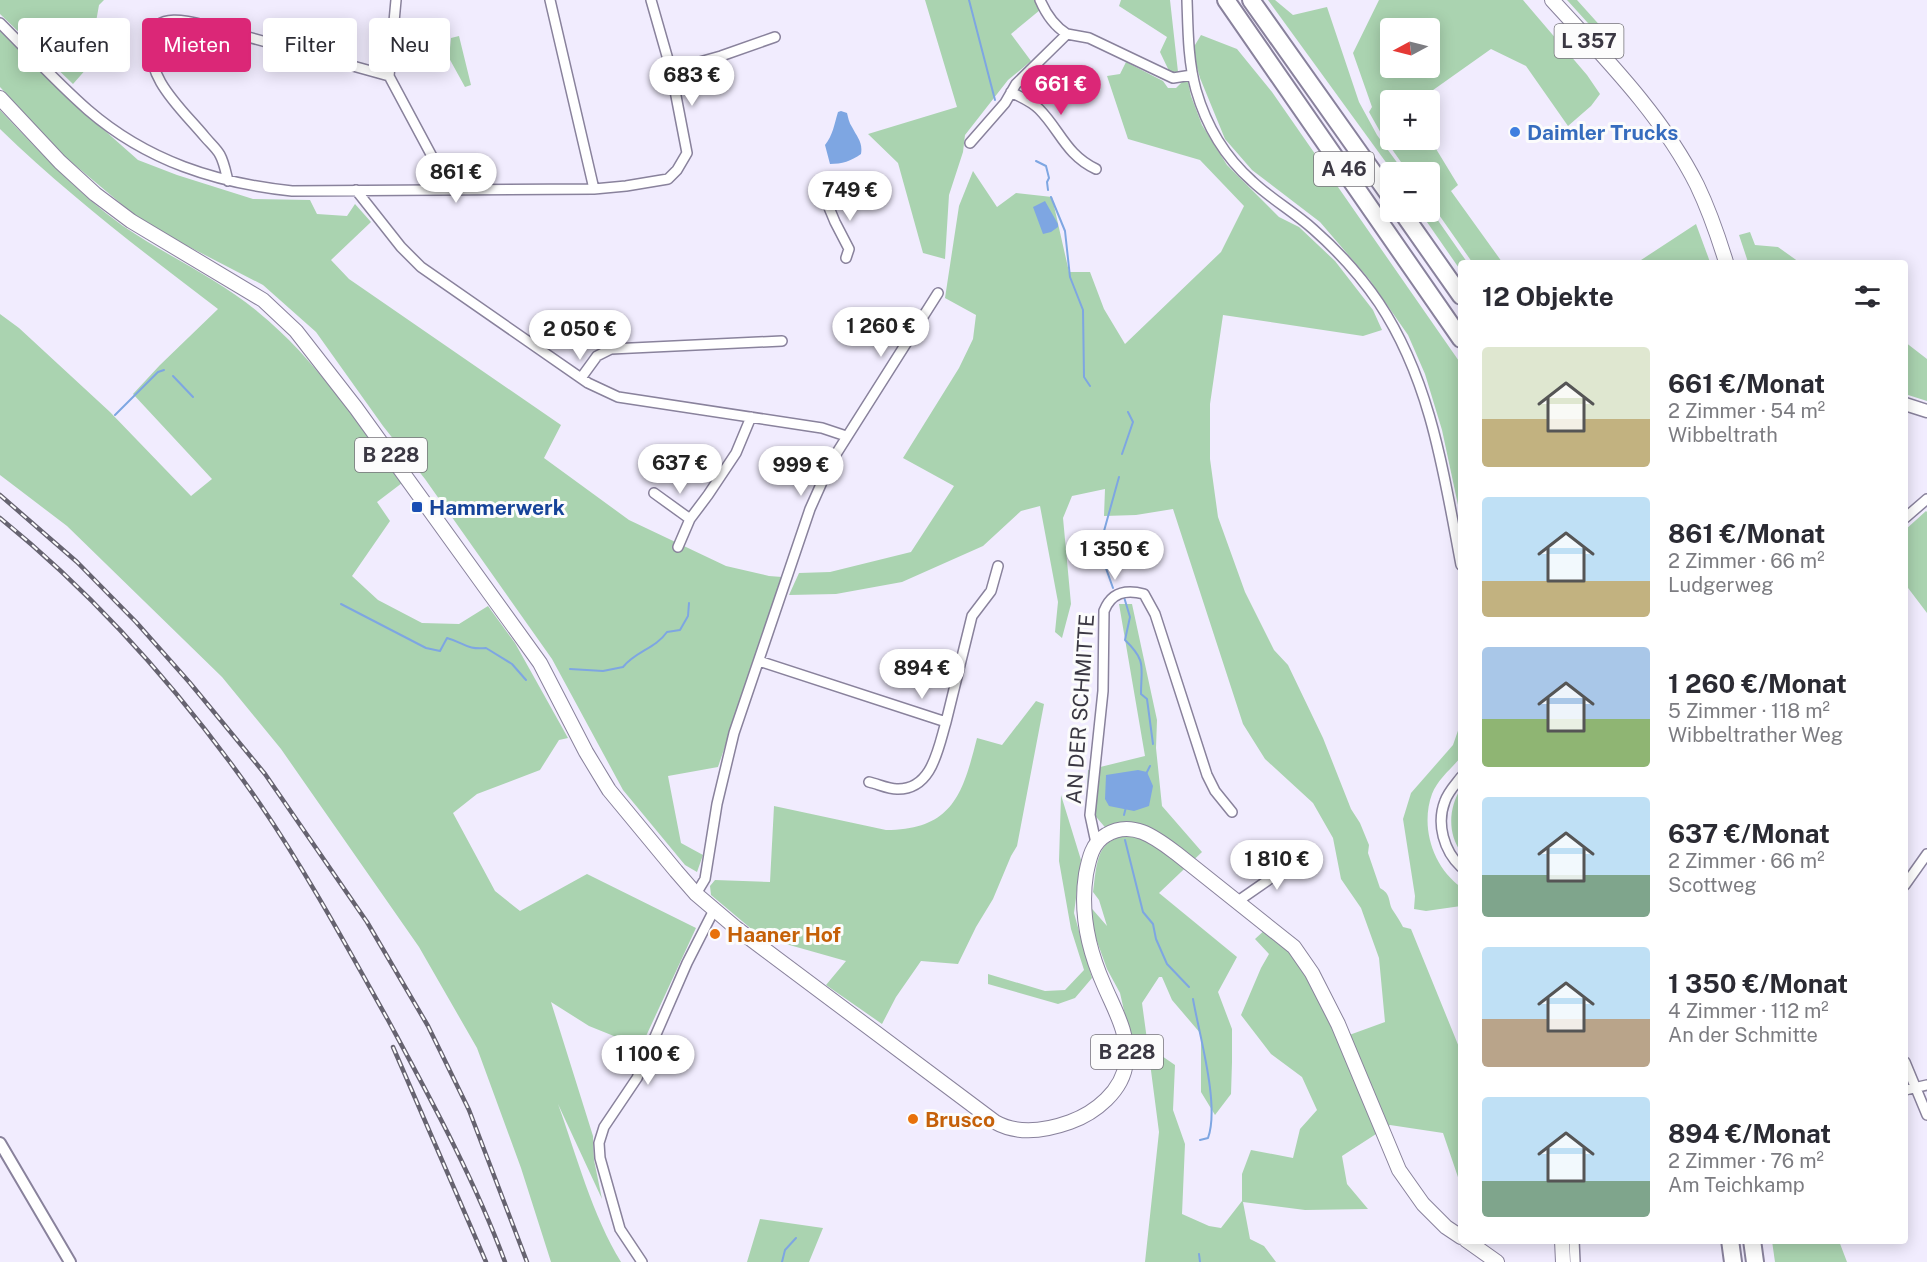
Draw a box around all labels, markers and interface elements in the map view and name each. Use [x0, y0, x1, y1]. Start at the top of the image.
chip: Kaufen [18, 18, 130, 72]
chip: Mieten [142, 18, 251, 72]
chip: Filter [263, 18, 357, 72]
chip: Neu [369, 18, 450, 72]
north arrow [1380, 18, 1440, 78]
map controls [1380, 18, 1440, 222]
road number: L 357 [1554, 24, 1624, 58]
pin: 683 € [650, 56, 734, 107]
text: 683 € [663, 63, 721, 87]
pin: 661 € [1019, 65, 1103, 116]
text: 661 € [1035, 72, 1087, 96]
button: + [1380, 90, 1440, 150]
place label: Daimler Trucks [1527, 120, 1678, 145]
marker: Daimler Trucks [1508, 125, 1522, 139]
road number: A 46 [1314, 152, 1374, 186]
pin: 861 € [414, 153, 498, 204]
text: 861 € [430, 160, 482, 184]
button: − [1380, 162, 1440, 222]
pin: 749 € [808, 171, 892, 222]
text: 749 € [822, 178, 878, 202]
icon: filters [1851, 280, 1884, 313]
text: 12 Objekte [1482, 281, 1614, 312]
pin: 1 260 € [826, 307, 936, 358]
pin: 2 050 € [525, 310, 635, 361]
text: 1 260 € [846, 314, 916, 338]
text: 2 050 € [543, 317, 617, 341]
text: 661 €/Monat [1668, 368, 1825, 399]
icon: home [1530, 371, 1602, 443]
text: 2 Zimmer · 54 m² [1668, 399, 1825, 423]
text: Wibbeltrath [1668, 423, 1778, 447]
road number: B 228 [355, 438, 427, 472]
pin: 637 € [638, 444, 722, 495]
pin: 999 € [759, 446, 843, 497]
text: 637 € [652, 451, 708, 475]
text: 999 € [773, 453, 829, 477]
place label: Hammerwerk [429, 495, 565, 520]
marker: Hammerwerk [410, 500, 424, 514]
text: 861 €/Monat [1668, 518, 1825, 549]
icon: home [1530, 521, 1602, 593]
pin: 1 350 € [1060, 530, 1170, 581]
text: 1 350 € [1080, 537, 1150, 561]
text: 2 Zimmer · 66 m² [1668, 549, 1824, 573]
text: Ludgerweg [1668, 573, 1774, 597]
street label: AN DER SCHMITTE [1061, 613, 1099, 805]
pin: 894 € [880, 649, 964, 700]
text: 894 € [893, 656, 951, 680]
text: 1 260 €/Monat [1668, 668, 1847, 699]
icon: home [1530, 671, 1602, 743]
text: 5 Zimmer · 118 m² [1668, 699, 1830, 723]
text: Wibbeltrather Weg [1668, 723, 1843, 747]
text: 637 €/Monat [1668, 818, 1830, 849]
icon: home [1530, 821, 1602, 893]
pin: 1 810 € [1222, 840, 1332, 891]
text: 1 810 € [1244, 847, 1310, 871]
text: 2 Zimmer · 66 m² [1668, 849, 1824, 873]
text: Scottweg [1668, 873, 1757, 897]
place label: Haaner Hof [727, 922, 841, 947]
marker: Haaner Hof [708, 927, 722, 941]
text: 1 350 €/Monat [1668, 968, 1848, 999]
icon: home [1530, 971, 1602, 1043]
text: 4 Zimmer · 112 m² [1668, 999, 1829, 1023]
text: An der Schmitte [1668, 1023, 1818, 1047]
pin: 1 100 € [593, 1035, 703, 1086]
road number: B 228 [1091, 1035, 1163, 1069]
text: 1 100 € [616, 1042, 680, 1066]
place label: Brusco [925, 1107, 995, 1132]
marker: Brusco [906, 1112, 920, 1126]
text: 894 €/Monat [1668, 1118, 1831, 1149]
icon: home [1530, 1121, 1602, 1193]
text: 2 Zimmer · 76 m² [1668, 1149, 1824, 1173]
text: Am Teichkamp [1668, 1173, 1805, 1197]

